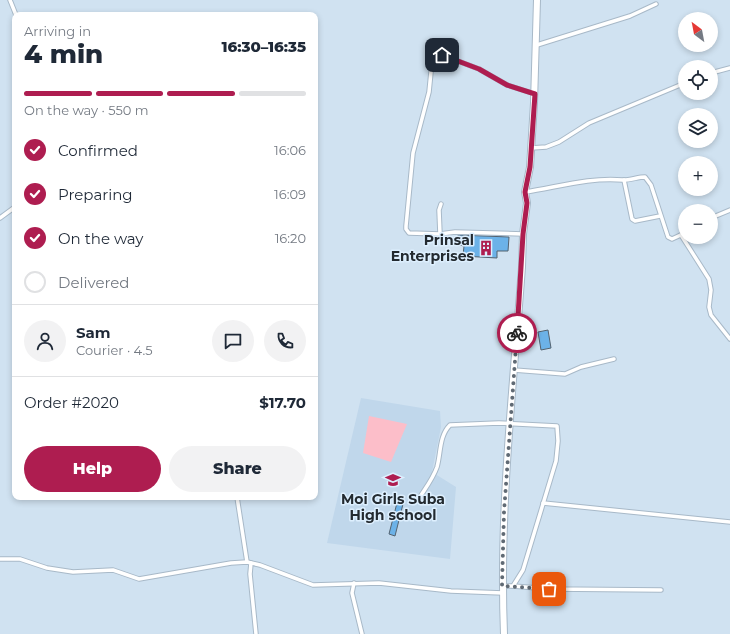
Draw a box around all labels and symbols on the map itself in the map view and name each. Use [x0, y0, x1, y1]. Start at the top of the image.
north arrow [678, 12, 718, 52]
pin [425, 38, 459, 72]
place label: Prinsal Enterprises [391, 231, 475, 265]
building icon: Prinsal Enterprises [477, 239, 495, 257]
courier [497, 313, 537, 353]
school or university icon: Moi Girls Suba High school [384, 471, 402, 489]
place label: Moi Girls Suba High school [341, 490, 445, 524]
pin [532, 572, 566, 606]

